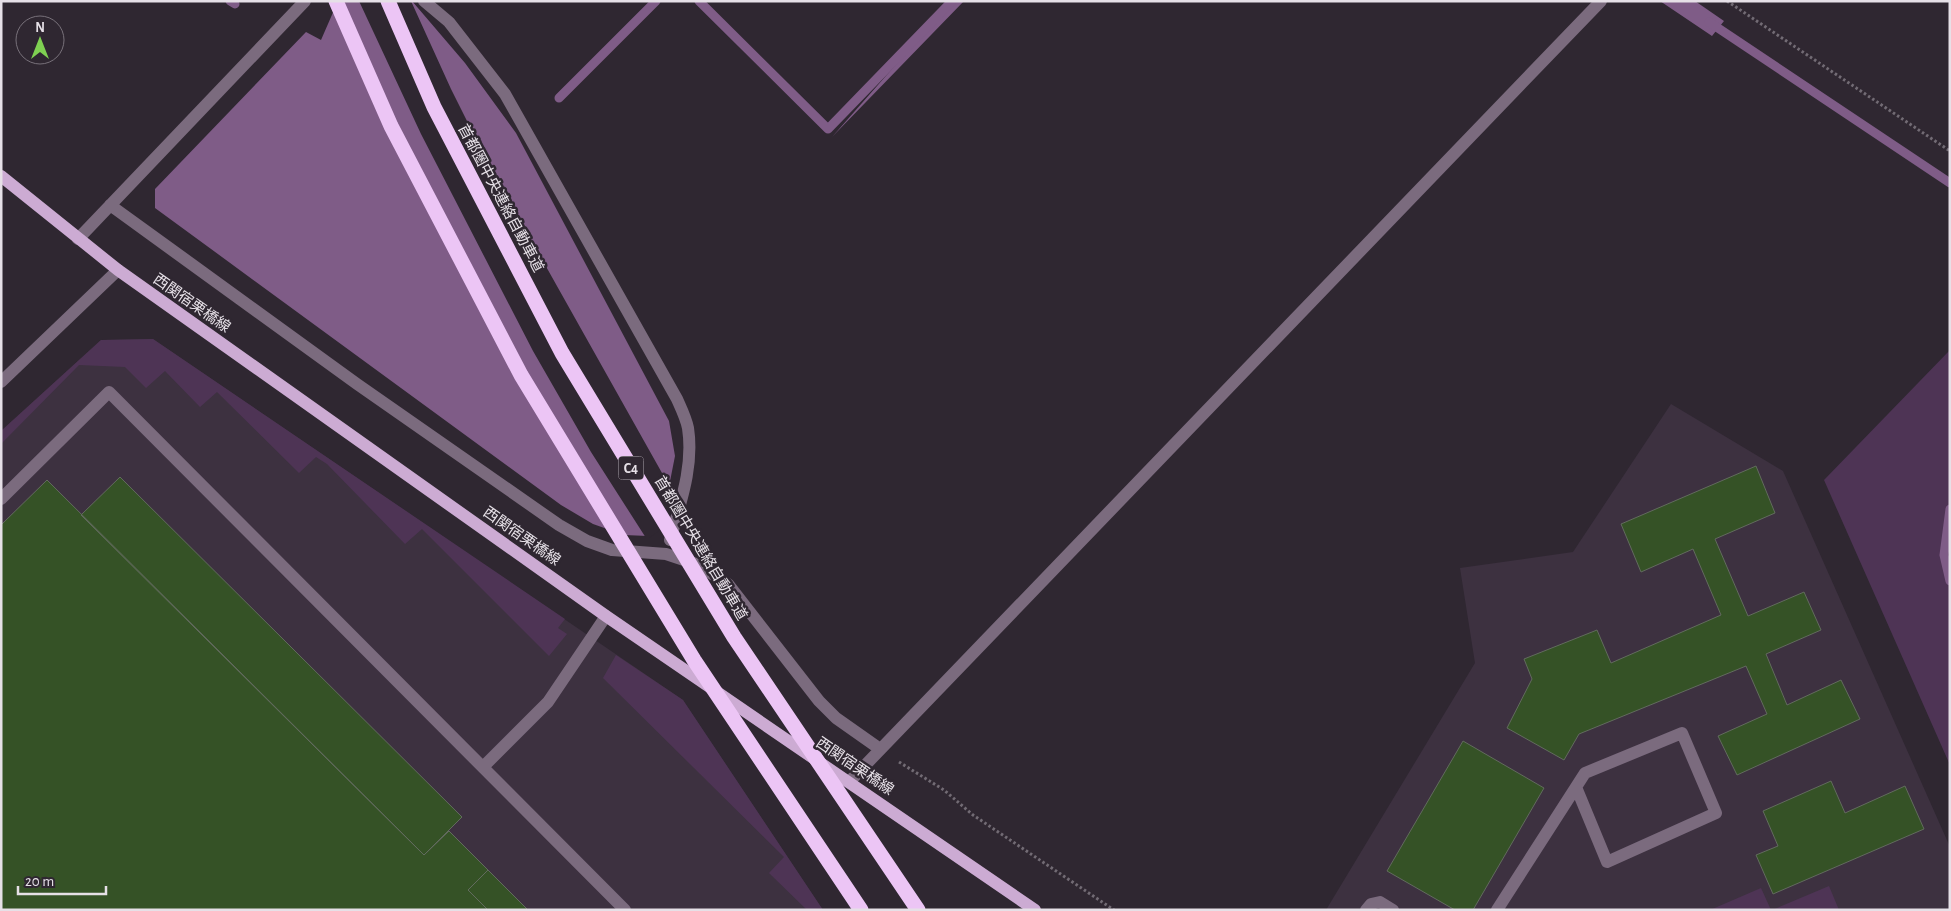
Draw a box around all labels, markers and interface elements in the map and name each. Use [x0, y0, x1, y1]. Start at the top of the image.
north arrow [15, 15, 65, 65]
text: N [35, 21, 45, 35]
street label: 首都圏中央連絡自動車道 [455, 121, 547, 275]
street label: 西関宿栗橋線 [151, 271, 233, 335]
road number: C4 [618, 456, 644, 479]
street label: 首都圏中央連絡自動車道 [652, 473, 750, 623]
street label: 西関宿栗橋線 [481, 504, 563, 568]
street label: 西関宿栗橋線 [813, 734, 897, 798]
scale bar [18, 864, 105, 896]
text: 20 m [25, 874, 54, 889]

